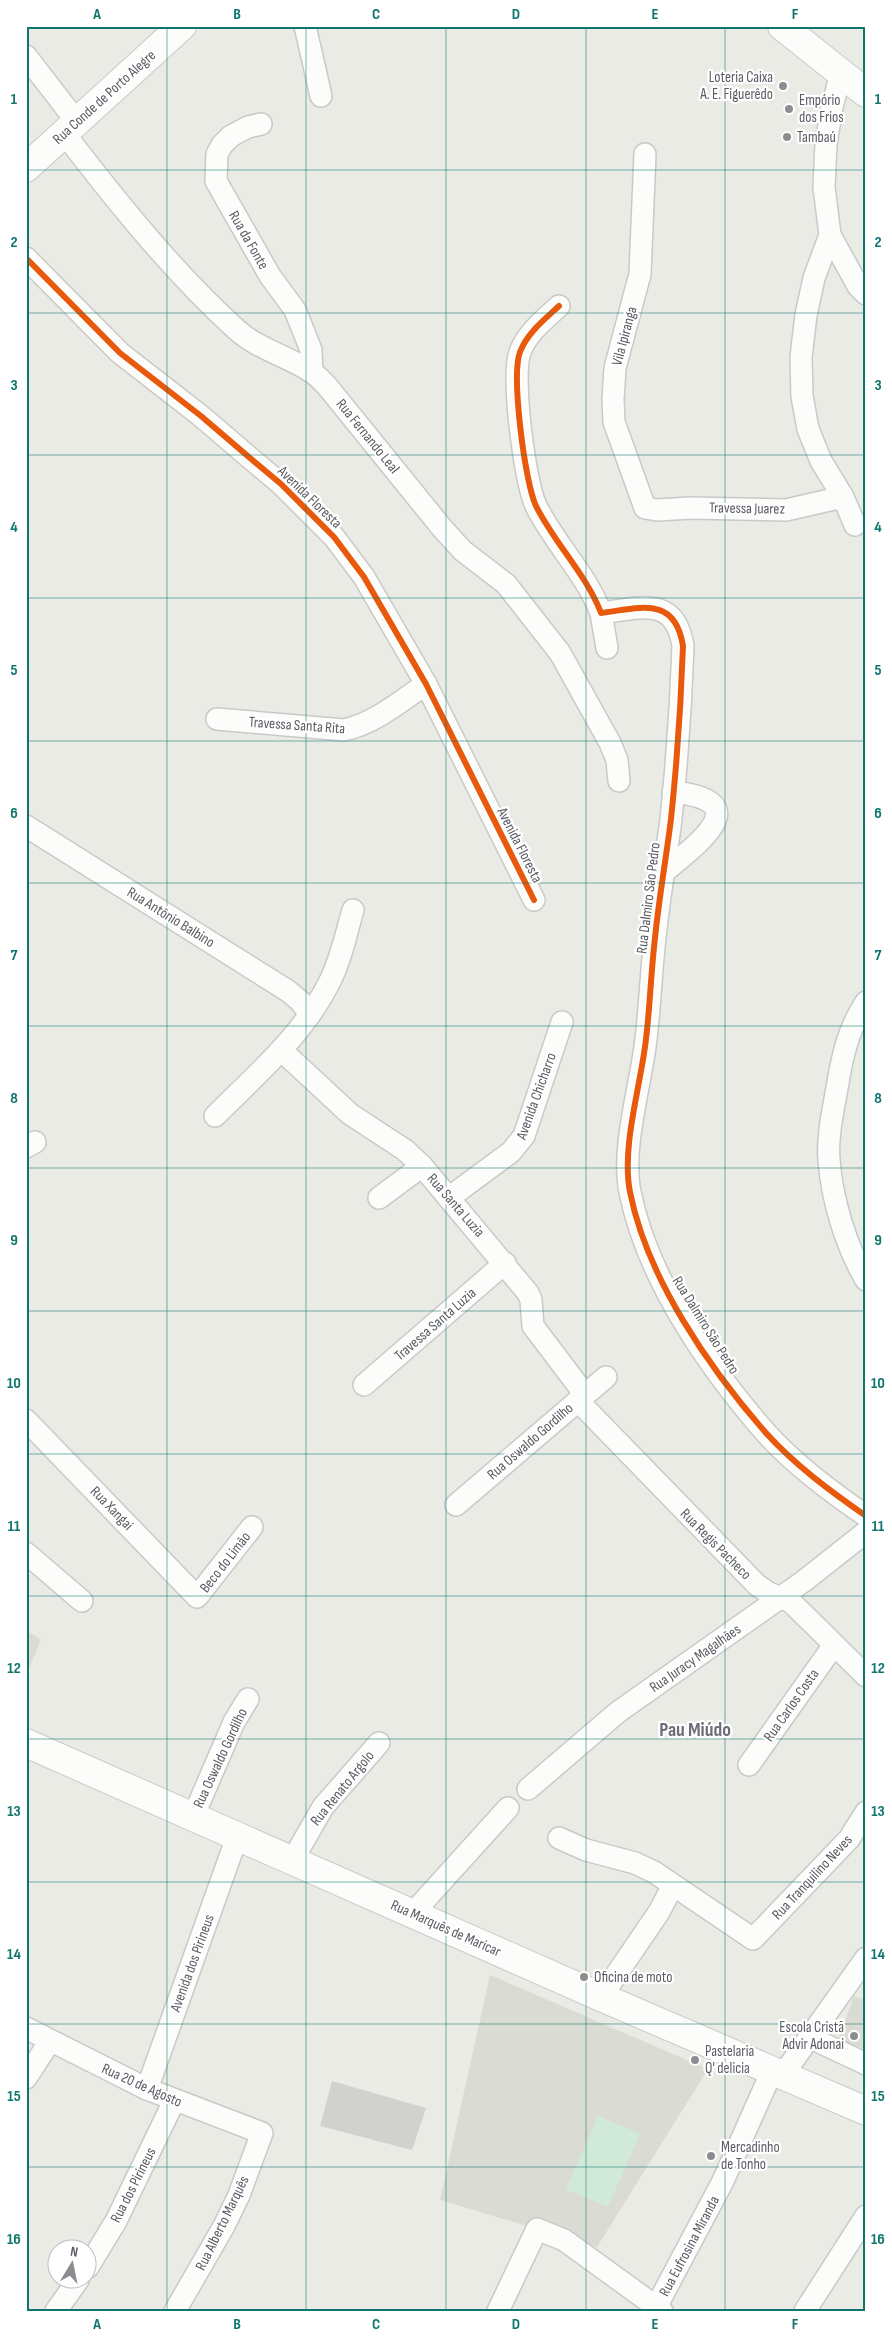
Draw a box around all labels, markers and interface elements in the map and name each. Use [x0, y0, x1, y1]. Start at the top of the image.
text: A [92, 5, 101, 24]
text: B [233, 5, 241, 24]
text: C [372, 5, 380, 24]
text: D [512, 5, 520, 24]
text: E [652, 5, 659, 24]
text: F [792, 5, 799, 24]
street label: Rua Conde de Porto Alegre [49, 46, 160, 149]
place label: Loteria Caixa A. E. Figuerêdo [699, 68, 773, 104]
marker: Loteria Caixa A. E. Figuerêdo [777, 80, 789, 92]
text: 1 [11, 90, 18, 109]
text: 1 [875, 90, 882, 109]
place label: Empório dos Frios [799, 91, 844, 127]
marker: Empório dos Frios [783, 103, 795, 115]
place label: Tambaú [797, 128, 836, 147]
marker: Tambaú [781, 131, 793, 143]
street label: Rua da Fonte [224, 208, 273, 273]
text: 2 [10, 233, 18, 252]
text: 2 [874, 233, 882, 252]
street label: Vila Ipiranga [607, 304, 642, 368]
text: 3 [10, 376, 18, 395]
text: 3 [874, 376, 882, 395]
street label: Rua Fernando Leal [332, 395, 404, 478]
street label: Avenida Floresta [273, 461, 346, 533]
street label: Travessa Juarez [709, 498, 786, 519]
text: 4 [10, 518, 18, 537]
text: 4 [874, 518, 882, 537]
text: 5 [10, 661, 18, 680]
text: 5 [874, 661, 882, 680]
street label: Travessa Santa Rita [248, 713, 346, 738]
street label: Avenida Floresta [492, 803, 547, 886]
text: 6 [10, 804, 18, 823]
text: 6 [874, 804, 882, 823]
street label: Rua Dalmiro São Pedro [632, 841, 665, 955]
street label: Rua Antônio Balbino [123, 883, 218, 952]
text: 7 [11, 946, 18, 965]
text: 7 [875, 946, 882, 965]
street label: Avenida Chicharro [512, 1050, 561, 1143]
text: 8 [10, 1089, 18, 1108]
text: 8 [874, 1089, 882, 1108]
street label: Rua Santa Luzia [423, 1169, 489, 1241]
text: 9 [10, 1231, 18, 1250]
text: 9 [874, 1231, 882, 1250]
street label: Rua Dalmiro São Pedro [668, 1273, 743, 1378]
street label: Travessa Santa Luzia [390, 1284, 480, 1365]
text: 10 [7, 1374, 21, 1393]
text: 10 [871, 1374, 885, 1393]
street label: Rua Oswaldo Gordilho [483, 1399, 577, 1484]
street label: Rua Xangai [86, 1482, 137, 1535]
street label: Rua Regis Pacheco [676, 1505, 755, 1584]
text: 11 [8, 1517, 21, 1536]
text: 11 [872, 1517, 885, 1536]
street label: Beco do Limão [196, 1528, 255, 1597]
street label: Rua Juracy Magalhães [646, 1620, 745, 1697]
text: 12 [7, 1659, 21, 1678]
text: 12 [871, 1659, 885, 1678]
street label: Rua Carlos Costa [759, 1665, 823, 1745]
street label: Rua Oswaldo Gordilho [189, 1705, 252, 1811]
district label: Pau Miúdo [659, 1718, 731, 1742]
street label: Rua Renato Argolo [306, 1747, 378, 1830]
text: 13 [7, 1802, 21, 1821]
text: 13 [871, 1802, 885, 1821]
street label: Rua Tranquilino Neves [768, 1831, 857, 1924]
street label: Rua Marquês de Maricar [388, 1896, 505, 1962]
street label: Avenida dos Pirineus [166, 1912, 219, 2015]
text: 14 [7, 1945, 21, 1964]
text: 14 [871, 1945, 885, 1964]
place label: Oficina de moto [594, 1968, 673, 1987]
marker: Oficina de moto [578, 1971, 590, 1983]
place label: Escola Cristã Advir Adonai [779, 2018, 844, 2054]
marker: Escola Cristã Advir Adonai [848, 2030, 860, 2042]
place label: Pastelaria Q' delicia [705, 2042, 754, 2078]
marker: Pastelaria Q' delicia [689, 2054, 701, 2066]
street label: Rua 20 de Agosto [99, 2059, 185, 2112]
text: 15 [7, 2087, 21, 2106]
text: 15 [871, 2087, 885, 2106]
place label: Mercadinho de Tonho [721, 2138, 780, 2174]
street label: Rua dos Pirineus [106, 2144, 161, 2226]
marker: Mercadinho de Tonho [705, 2150, 717, 2162]
street label: Rua Alberto Marquês [191, 2173, 254, 2274]
street label: Rua Eufrosina Miranda [655, 2192, 724, 2300]
text: 16 [7, 2230, 21, 2249]
text: 16 [871, 2230, 885, 2249]
north arrow [48, 2240, 98, 2290]
text: N [69, 2243, 79, 2261]
text: A [92, 2315, 101, 2334]
text: B [233, 2315, 241, 2334]
text: C [372, 2315, 380, 2334]
text: D [512, 2315, 520, 2334]
text: E [652, 2315, 659, 2334]
text: F [792, 2315, 799, 2334]

